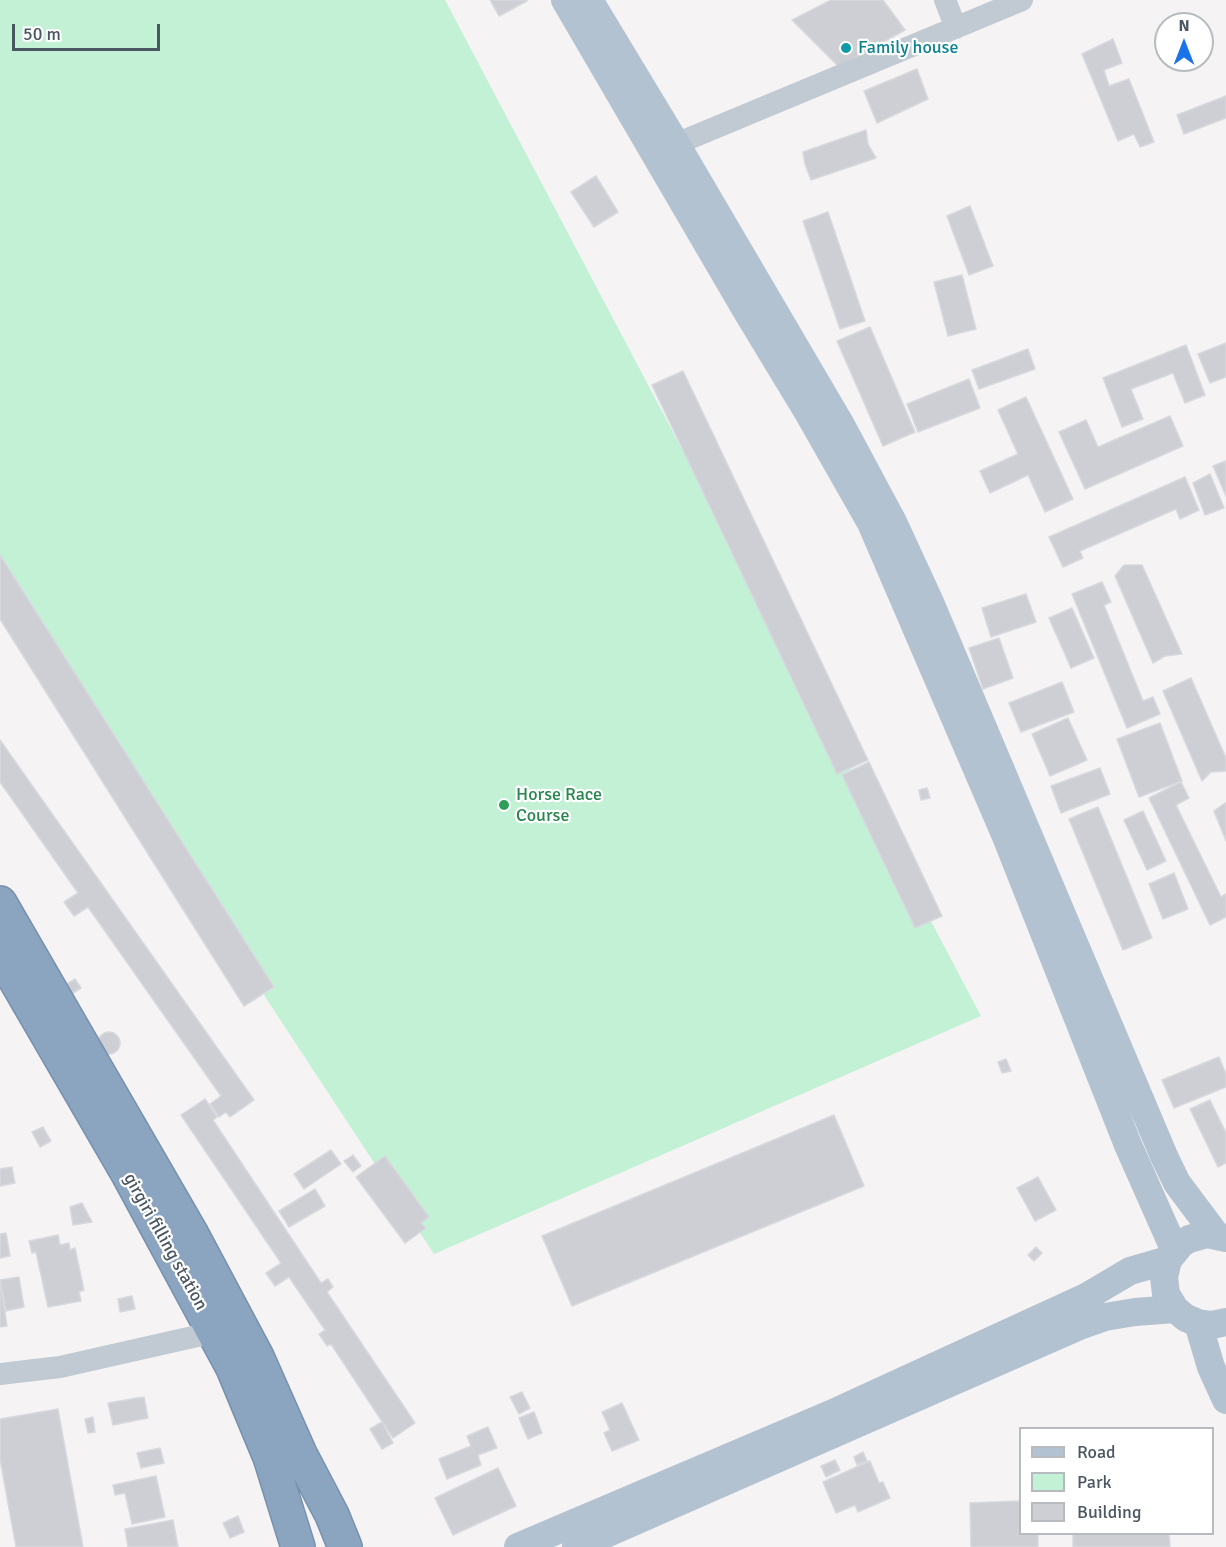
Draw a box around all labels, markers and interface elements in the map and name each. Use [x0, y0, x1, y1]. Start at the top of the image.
scale bar [15, 12, 164, 50]
north arrow [1154, 12, 1214, 72]
text: N [1178, 16, 1190, 36]
text: 50 m [23, 23, 61, 45]
place label: Family house [858, 37, 958, 59]
marker: Family house [839, 41, 853, 55]
place label: Horse Race Course [516, 784, 602, 826]
marker: Horse Race Course [497, 798, 511, 812]
street label: girgiri filling station [118, 1170, 212, 1314]
legend [1019, 1427, 1214, 1535]
text: Road [1077, 1441, 1116, 1463]
text: Park [1077, 1471, 1112, 1493]
text: Building [1077, 1501, 1141, 1523]

